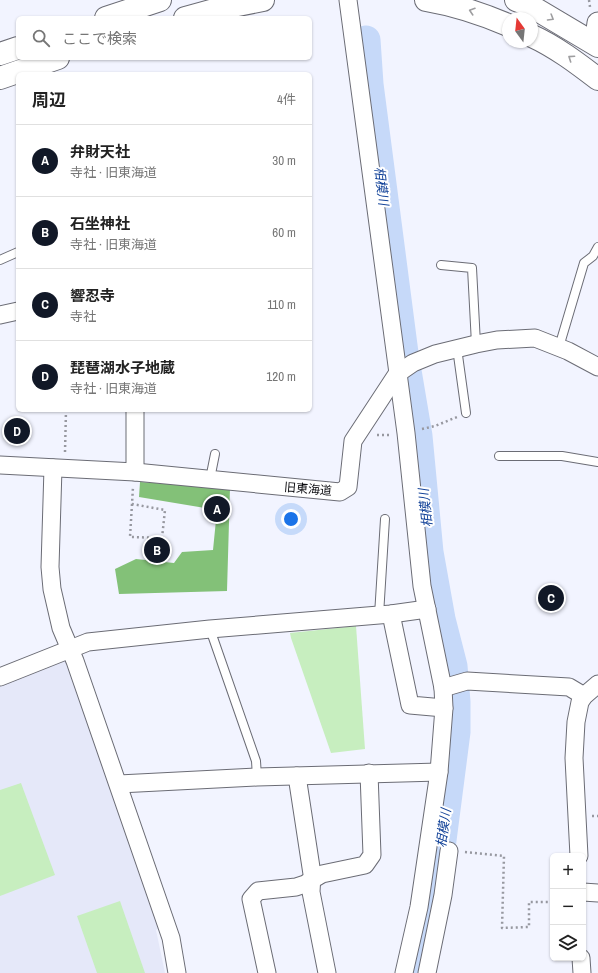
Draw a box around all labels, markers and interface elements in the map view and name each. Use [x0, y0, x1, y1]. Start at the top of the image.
one-way arrow [468, 7, 475, 16]
north arrow [502, 12, 538, 48]
one-way arrow [547, 13, 554, 20]
search box [16, 16, 312, 60]
icon: search [30, 27, 52, 49]
text: ここで検索 [62, 28, 137, 49]
one-way arrow [568, 56, 575, 63]
text: 周辺 [32, 88, 66, 111]
text: 4件 [277, 91, 296, 108]
text: 弁財天社 [70, 141, 130, 162]
text: A [41, 152, 49, 169]
text: 30 m [272, 152, 296, 169]
text: 寺社 · 旧東海道 [70, 164, 157, 181]
water label: 相模川 [371, 166, 393, 208]
text: 石坐神社 [70, 213, 130, 234]
text: B [41, 224, 49, 241]
text: 60 m [272, 224, 296, 241]
text: 寺社 · 旧東海道 [70, 236, 157, 253]
text: 響忍寺 [70, 285, 115, 306]
text: C [41, 296, 49, 313]
text: 110 m [267, 296, 296, 313]
text: 寺社 [70, 308, 96, 325]
text: 琵琶湖水子地蔵 [70, 357, 175, 378]
text: D [41, 368, 49, 385]
text: 120 m [266, 368, 296, 385]
text: 寺社 · 旧東海道 [70, 380, 157, 397]
pin: D [4, 416, 30, 446]
street label: 旧東海道 [283, 479, 333, 499]
water label: 相模川 [415, 486, 436, 528]
pin: A [204, 494, 230, 524]
your location [281, 509, 301, 529]
pin: B [144, 535, 170, 565]
pin: C [538, 583, 564, 613]
water label: 相模川 [432, 806, 455, 849]
map controls [550, 853, 586, 961]
button: + [550, 853, 586, 889]
button: − [550, 889, 586, 925]
button: layers [550, 925, 586, 961]

